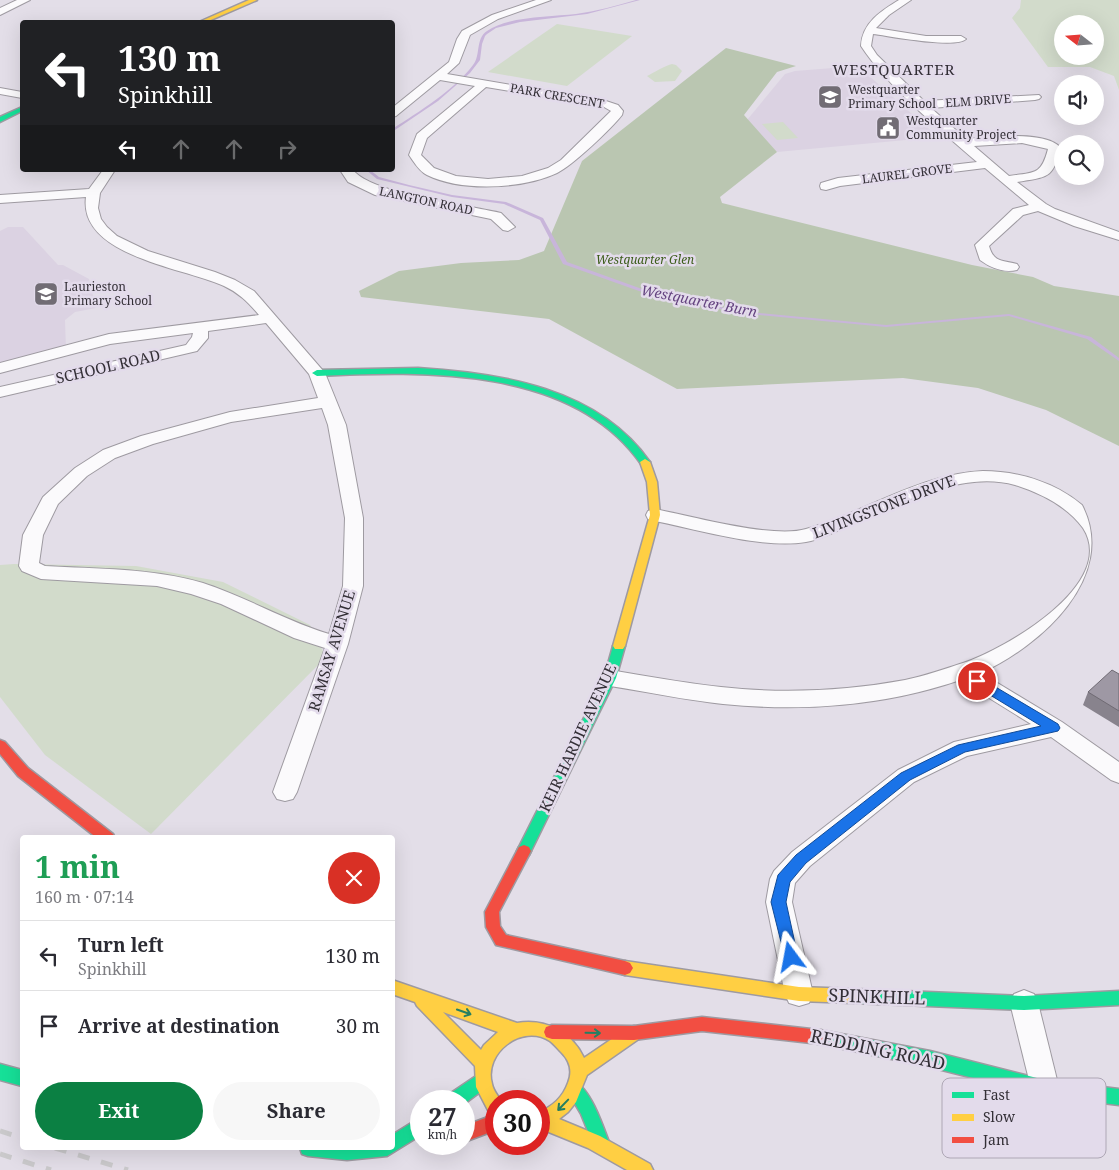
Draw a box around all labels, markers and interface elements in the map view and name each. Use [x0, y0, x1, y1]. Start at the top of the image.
north arrow [1054, 15, 1104, 65]
map controls [1054, 15, 1104, 185]
text: 130 m [118, 34, 221, 81]
icon: left [35, 40, 100, 105]
district label: WESTQUARTER [833, 59, 955, 79]
button: sound [1054, 75, 1104, 125]
text: Spinkhill [118, 79, 212, 109]
street label: PARK CRESCENT [509, 79, 606, 112]
place label: Westquarter Primary School [848, 81, 936, 112]
school or university icon: Westquarter Primary School [817, 84, 843, 110]
street label: ELM DRIVE [944, 90, 1011, 111]
place label: Westquarter Community Project [906, 112, 1016, 143]
public building icon: Westquarter Community Project [875, 115, 901, 141]
icon: left [114, 135, 142, 163]
icon: ahead [167, 135, 195, 163]
icon: ahead [220, 135, 248, 163]
icon: right [273, 135, 301, 163]
button: search [1054, 135, 1104, 185]
street label: LAUREL GROVE [861, 160, 953, 187]
street label: LANGTON ROAD [378, 182, 475, 219]
park label: Westquarter Glen [596, 251, 694, 268]
place label: Laurieston Primary School [64, 278, 152, 309]
water label: Westquarter Burn [639, 280, 759, 321]
school or university icon: Laurieston Primary School [33, 281, 59, 307]
street label: SCHOOL ROAD [54, 344, 162, 388]
street label: LIVINGSTONE DRIVE [810, 470, 958, 542]
street label: RAMSAY AVENUE [303, 588, 359, 714]
street label: KEIR HARDIE AVENUE [534, 660, 620, 815]
pin [956, 660, 998, 702]
icon: arrive [963, 667, 991, 695]
text: 1 min [35, 846, 120, 887]
button: close [328, 852, 380, 904]
text: 160 m · 07:14 [35, 886, 134, 908]
position arrow [764, 930, 816, 982]
text: Turn left [78, 932, 164, 958]
icon: left [35, 942, 63, 970]
text: 130 m [325, 943, 380, 969]
text: Spinkhill [78, 958, 147, 980]
street label: SPINKHILL [828, 982, 926, 1010]
one-way arrow [455, 1008, 471, 1018]
icon: arrive [35, 1012, 63, 1040]
text: Arrive at destination [78, 1013, 280, 1039]
text: 30 m [336, 1013, 380, 1039]
street label: REDDING ROAD [809, 1023, 948, 1075]
one-way arrow [584, 1028, 601, 1038]
legend [942, 1078, 1106, 1158]
button: Exit [35, 1082, 203, 1140]
button: Share [213, 1082, 380, 1140]
text: Fast [983, 1085, 1010, 1104]
speed limit sign: 30 [485, 1090, 550, 1155]
text: 27 [428, 1099, 457, 1133]
one-way arrow [557, 1099, 569, 1111]
text: Slow [983, 1107, 1016, 1126]
text: km/h [428, 1126, 457, 1143]
text: Jam [982, 1130, 1009, 1149]

